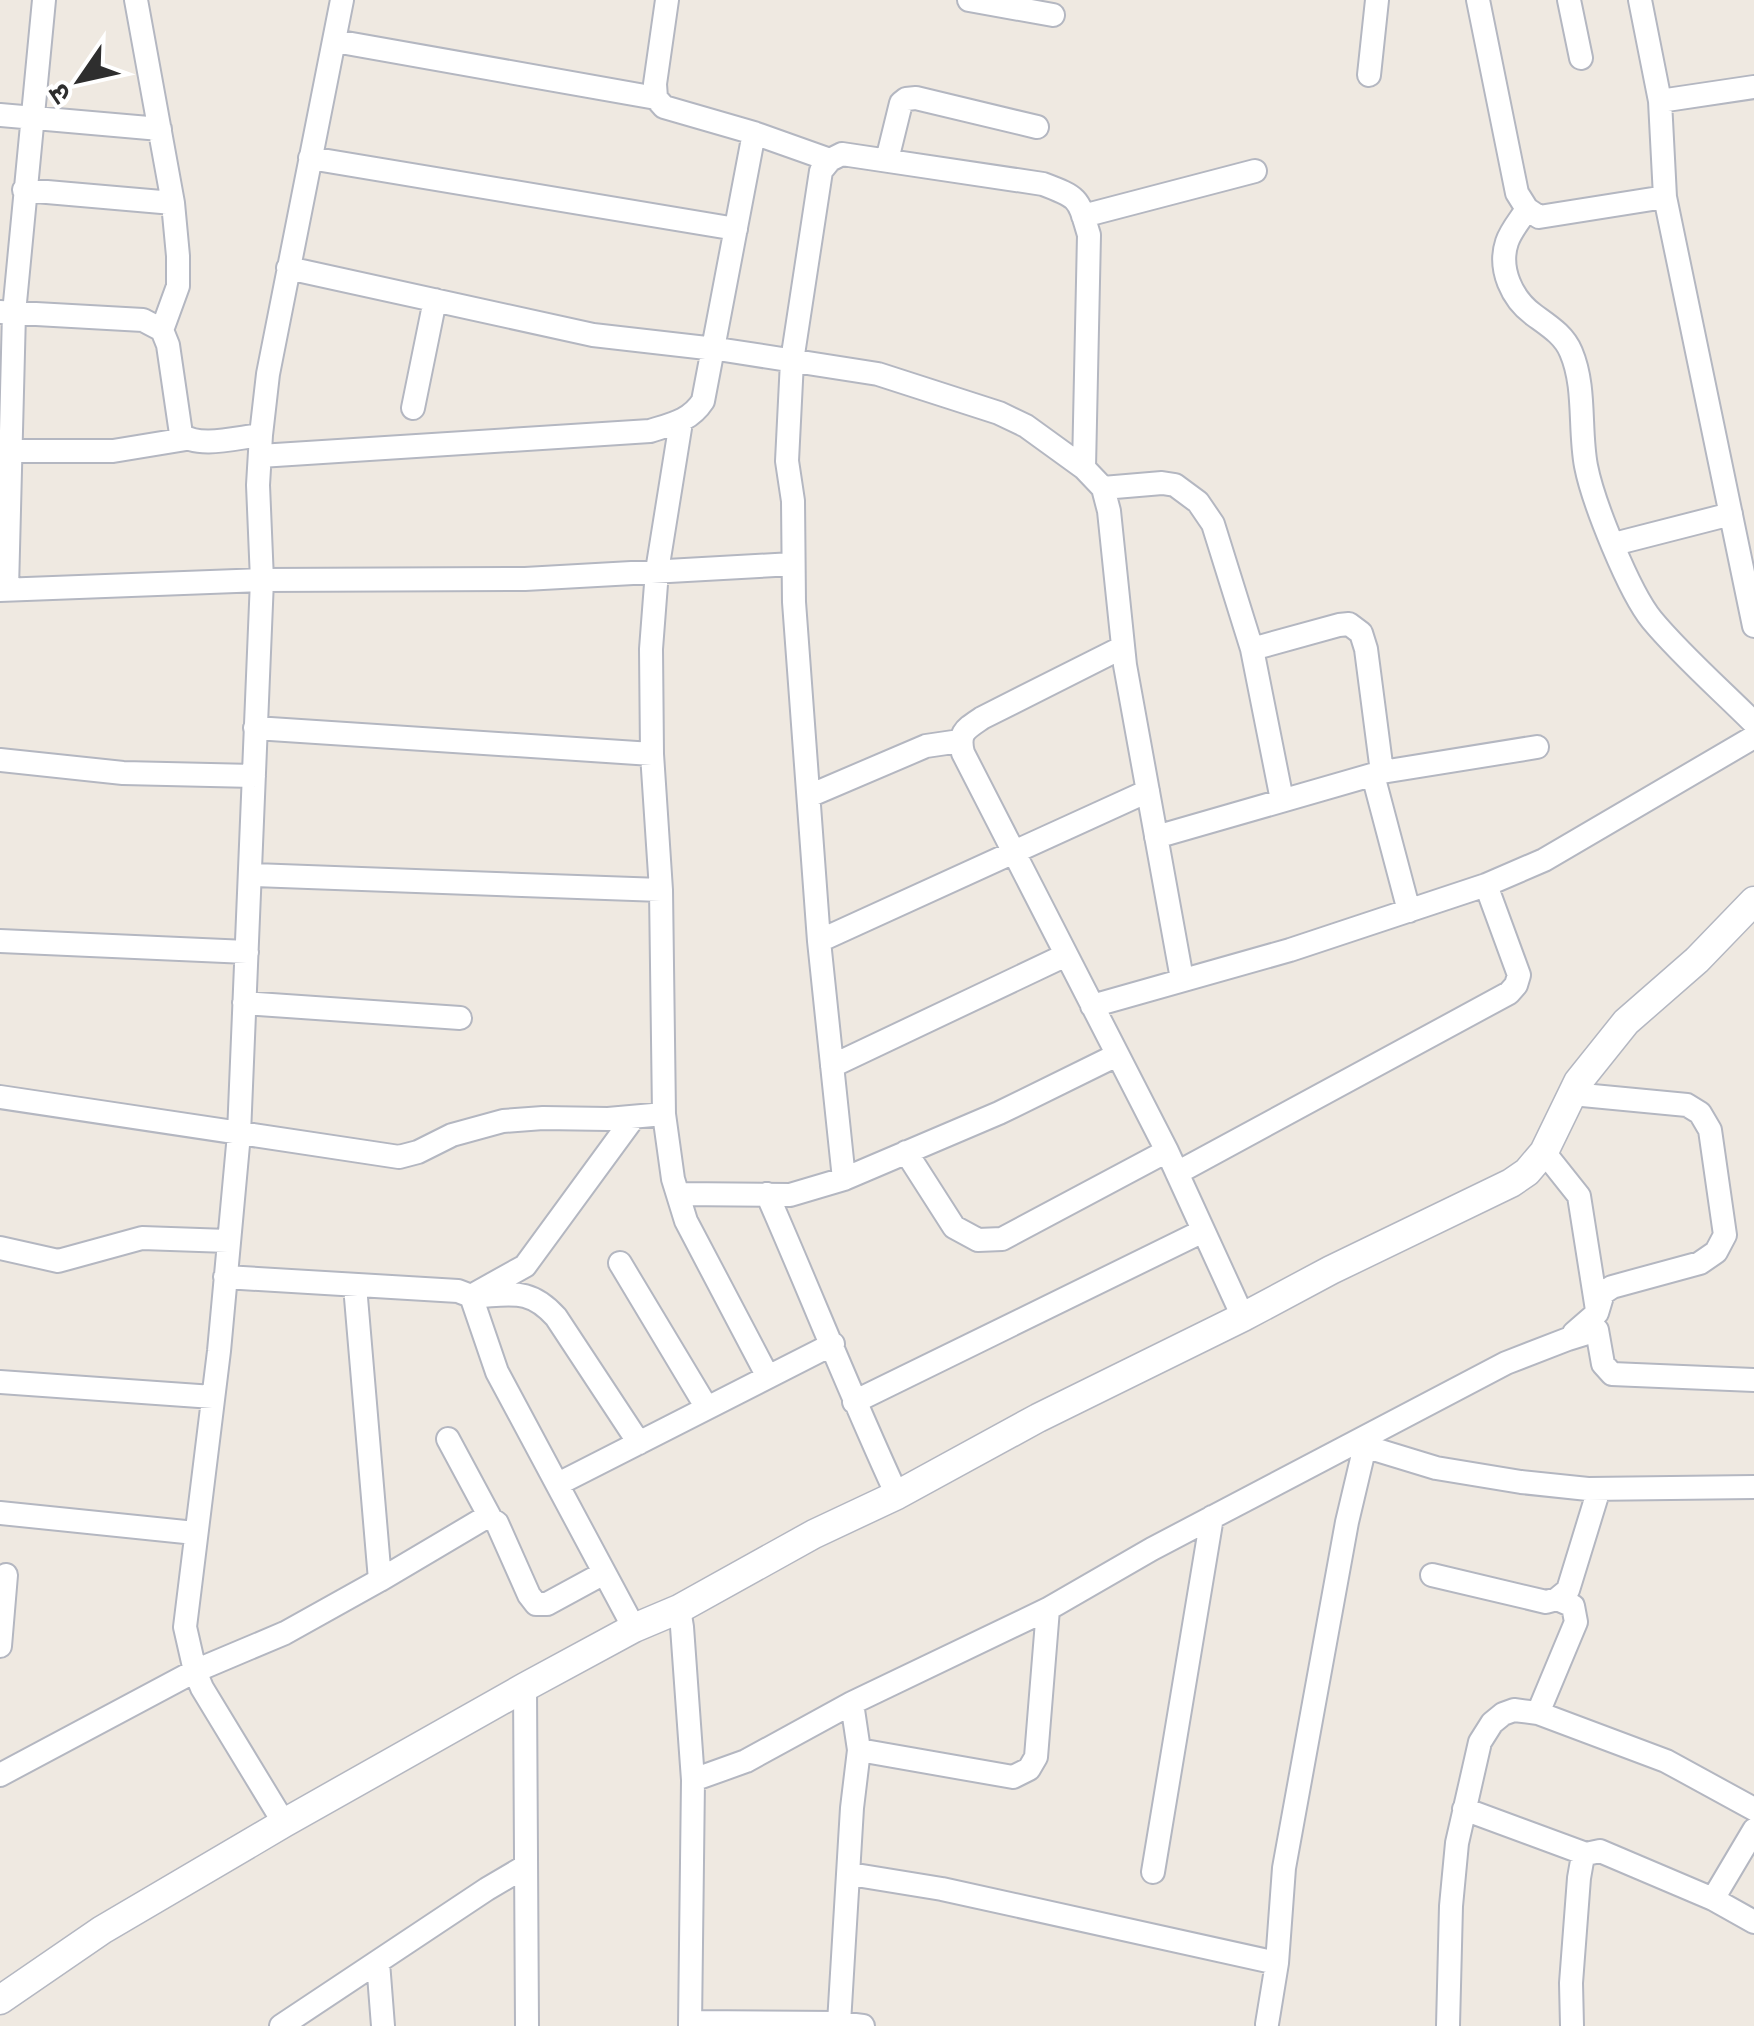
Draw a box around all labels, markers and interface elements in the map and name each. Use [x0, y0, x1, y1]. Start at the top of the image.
north arrow [30, 30, 130, 130]
text: उ [39, 77, 79, 111]

